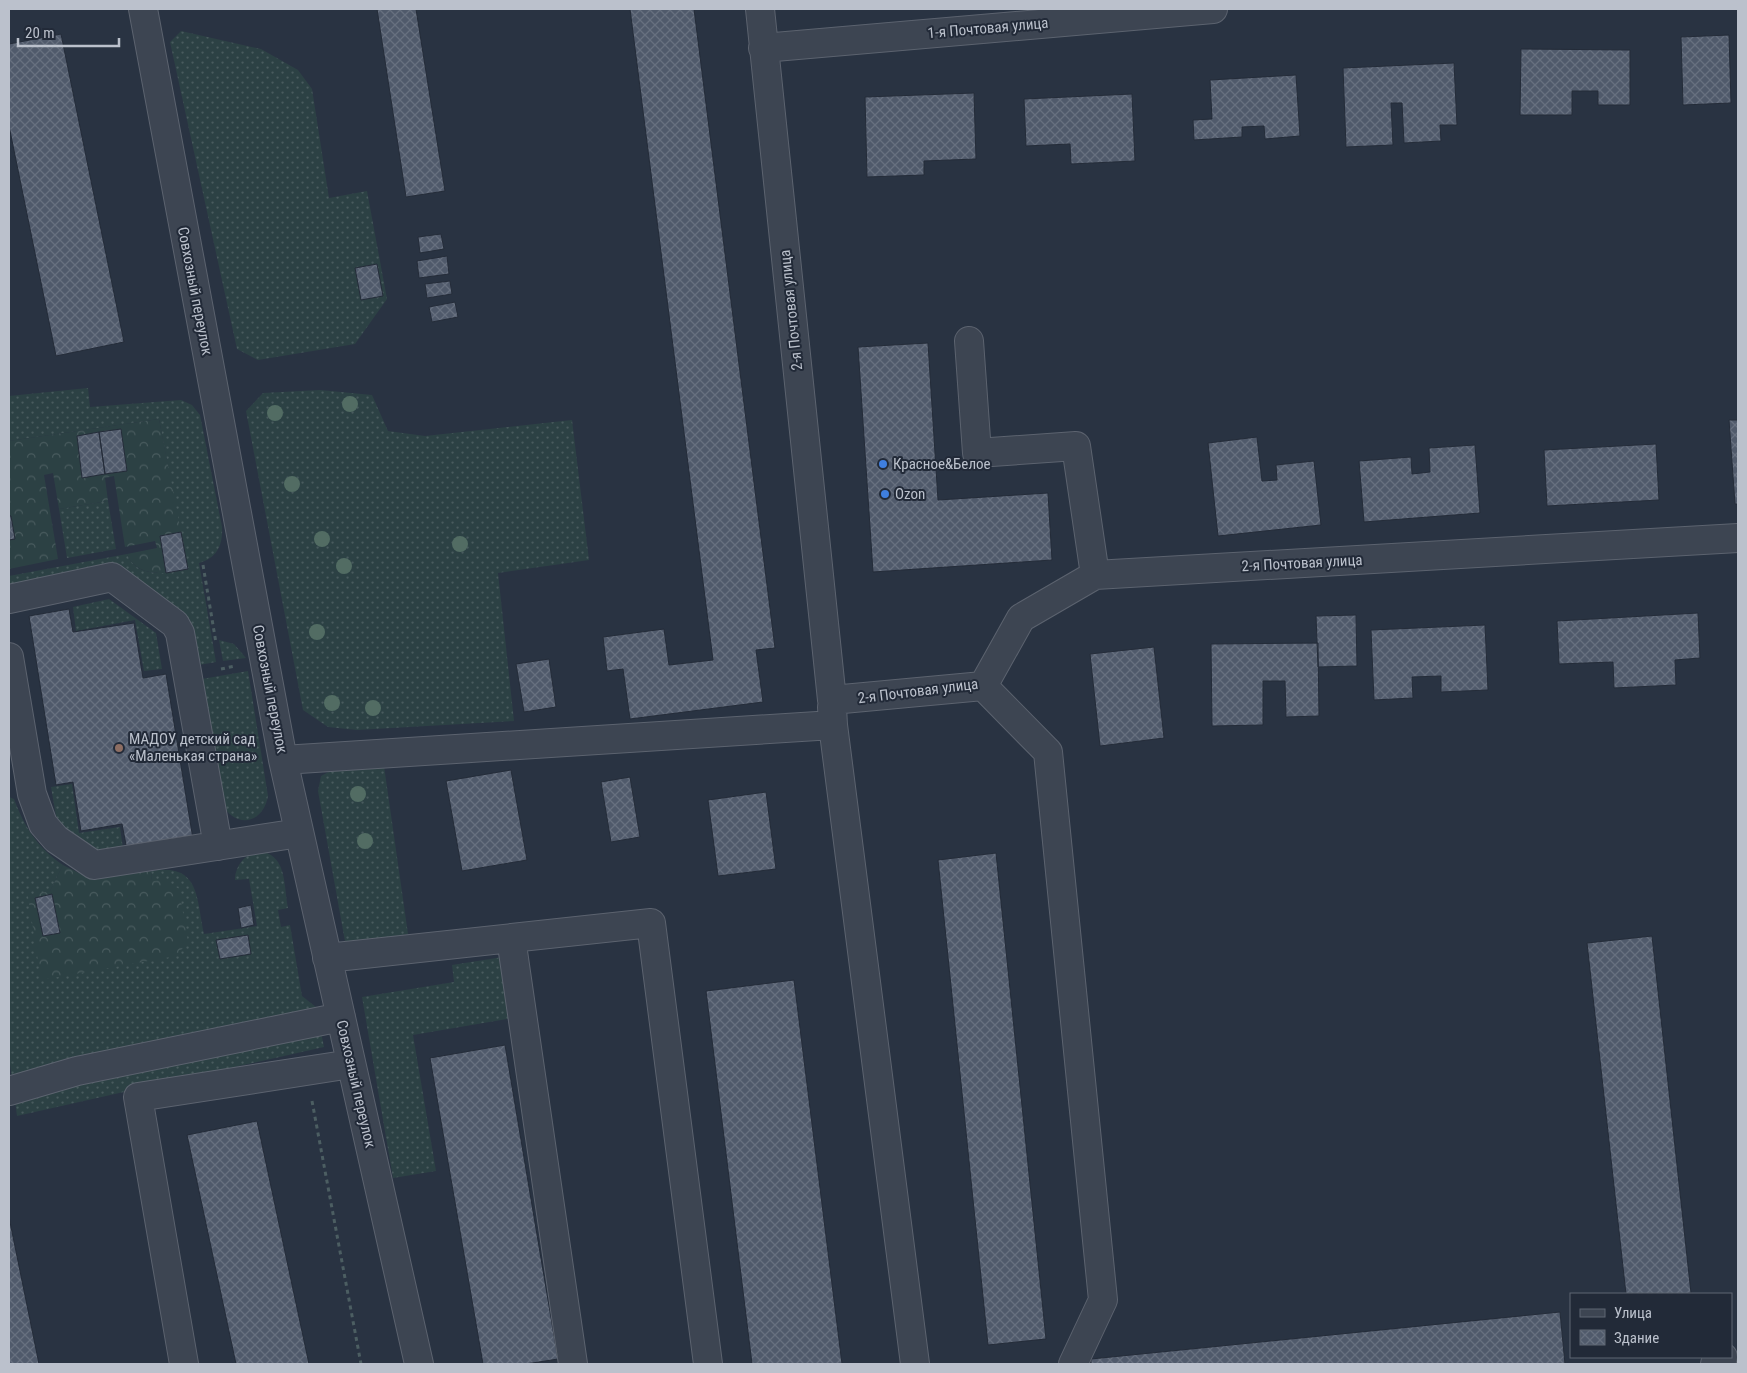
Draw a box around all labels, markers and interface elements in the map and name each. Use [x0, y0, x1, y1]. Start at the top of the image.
street label: 1-я Почтовая улица [927, 14, 1049, 42]
scale bar [18, 15, 119, 47]
text: 20 m [25, 24, 55, 42]
street label: Совхозный переулок [174, 225, 216, 357]
street label: 2-я Почтовая улица [776, 249, 806, 371]
place label: Красное&Белое [893, 455, 991, 473]
marker: Красное&Белое [877, 458, 889, 470]
place label: Ozon [895, 485, 925, 503]
marker: Ozon [879, 488, 891, 500]
street label: 2-я Почтовая улица [1241, 551, 1363, 575]
street label: Совхозный переулок [249, 623, 291, 755]
street label: 2-я Почтовая улица [857, 675, 979, 707]
place label: МАДОУ детский сад «Маленькая страна» [129, 730, 257, 765]
marker: МАДОУ детский сад «Маленькая страна» [113, 742, 125, 754]
street label: Совхозный переулок [333, 1018, 379, 1150]
legend [1570, 1293, 1732, 1358]
text: Улица [1614, 1304, 1652, 1322]
text: Здание [1614, 1329, 1659, 1347]

